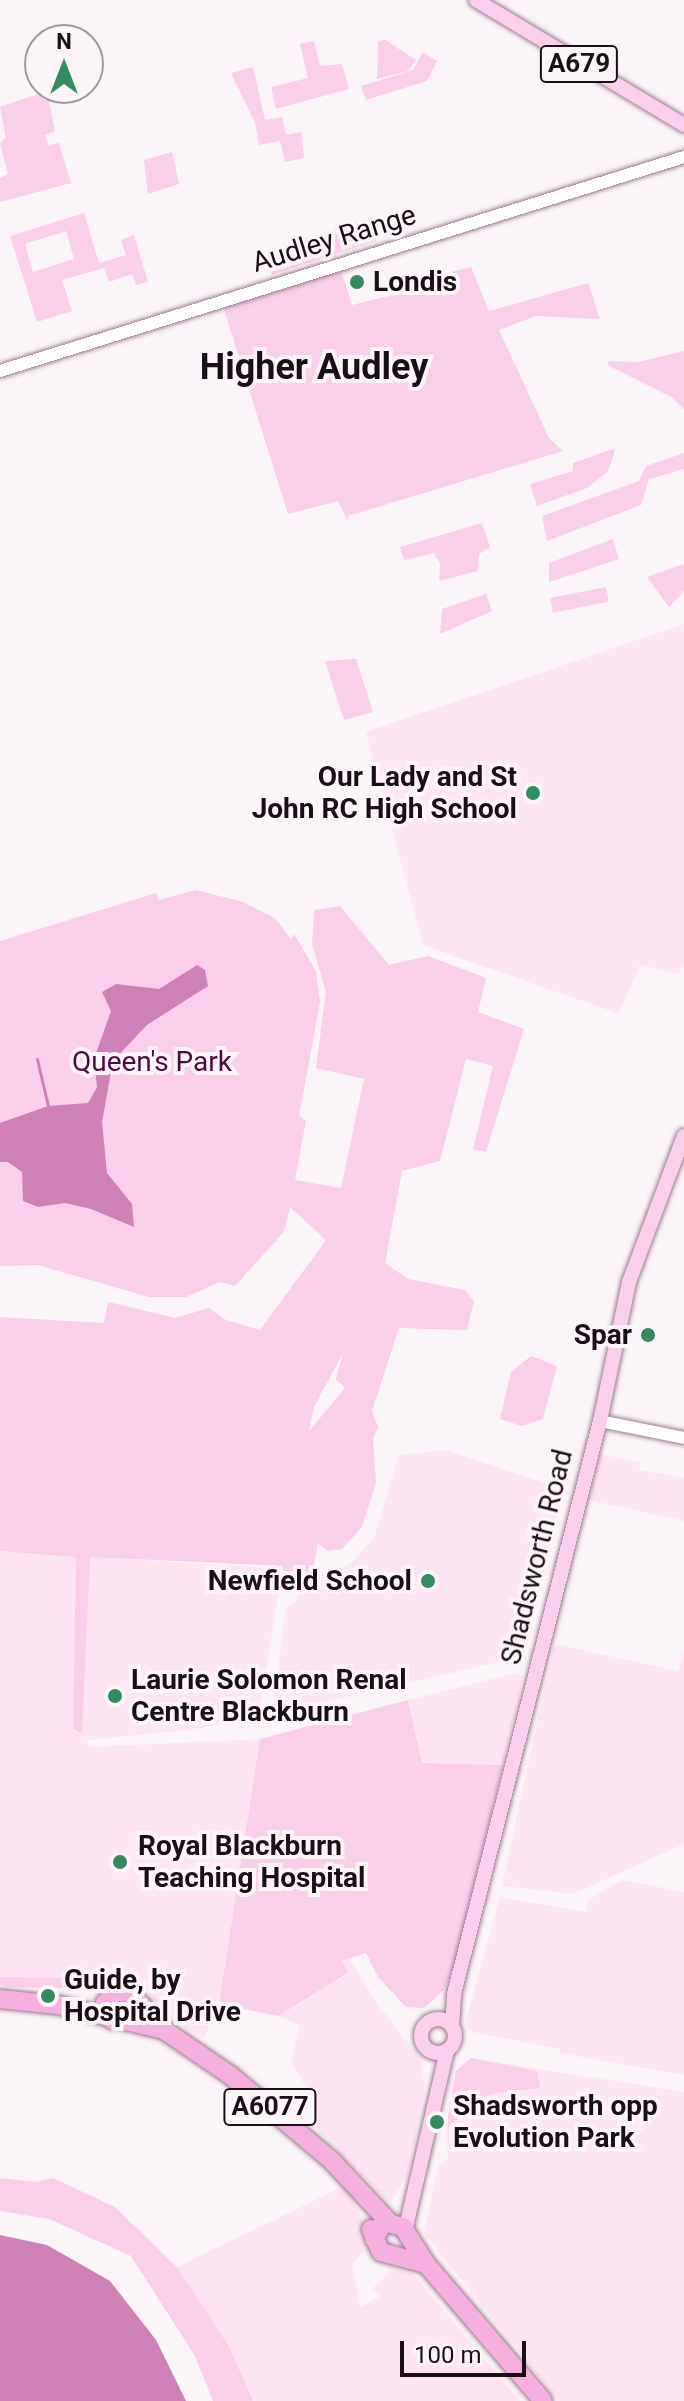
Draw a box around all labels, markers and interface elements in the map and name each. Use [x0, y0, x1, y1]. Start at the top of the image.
north arrow [24, 24, 104, 104]
text: N [56, 29, 72, 54]
road number: A679 [539, 42, 619, 86]
street label: Audley Range [248, 198, 420, 280]
place label: Londis [373, 265, 457, 299]
marker: Londis [348, 273, 366, 291]
district label: Higher Audley [200, 346, 428, 390]
place label: Our Lady and St John RC High School [252, 760, 517, 826]
marker: Our Lady and St John RC High School [524, 784, 542, 802]
park label: Queen's Park [72, 1045, 232, 1079]
place label: Spar [574, 1318, 632, 1352]
marker: Spar [639, 1326, 657, 1344]
street label: Shadsworth Road [494, 1446, 580, 1668]
place label: Newfield School [208, 1564, 412, 1598]
marker: Newfield School [419, 1572, 437, 1590]
place label: Laurie Solomon Renal Centre Blackburn [131, 1663, 407, 1729]
marker: Laurie Solomon Renal Centre Blackburn [106, 1687, 124, 1705]
place label: Royal Blackburn Teaching Hospital [138, 1829, 366, 1895]
marker: Royal Blackburn Teaching Hospital [109, 1851, 131, 1873]
place label: Guide, by Hospital Drive [64, 1963, 241, 2029]
marker: Guide, by Hospital Drive [39, 1987, 57, 2005]
road number: A6077 [222, 2085, 318, 2129]
place label: Shadsworth opp Evolution Park [453, 2089, 658, 2155]
marker: Shadsworth opp Evolution Park [428, 2113, 446, 2131]
scale bar [404, 2325, 530, 2375]
text: 100 m [414, 2341, 481, 2369]

